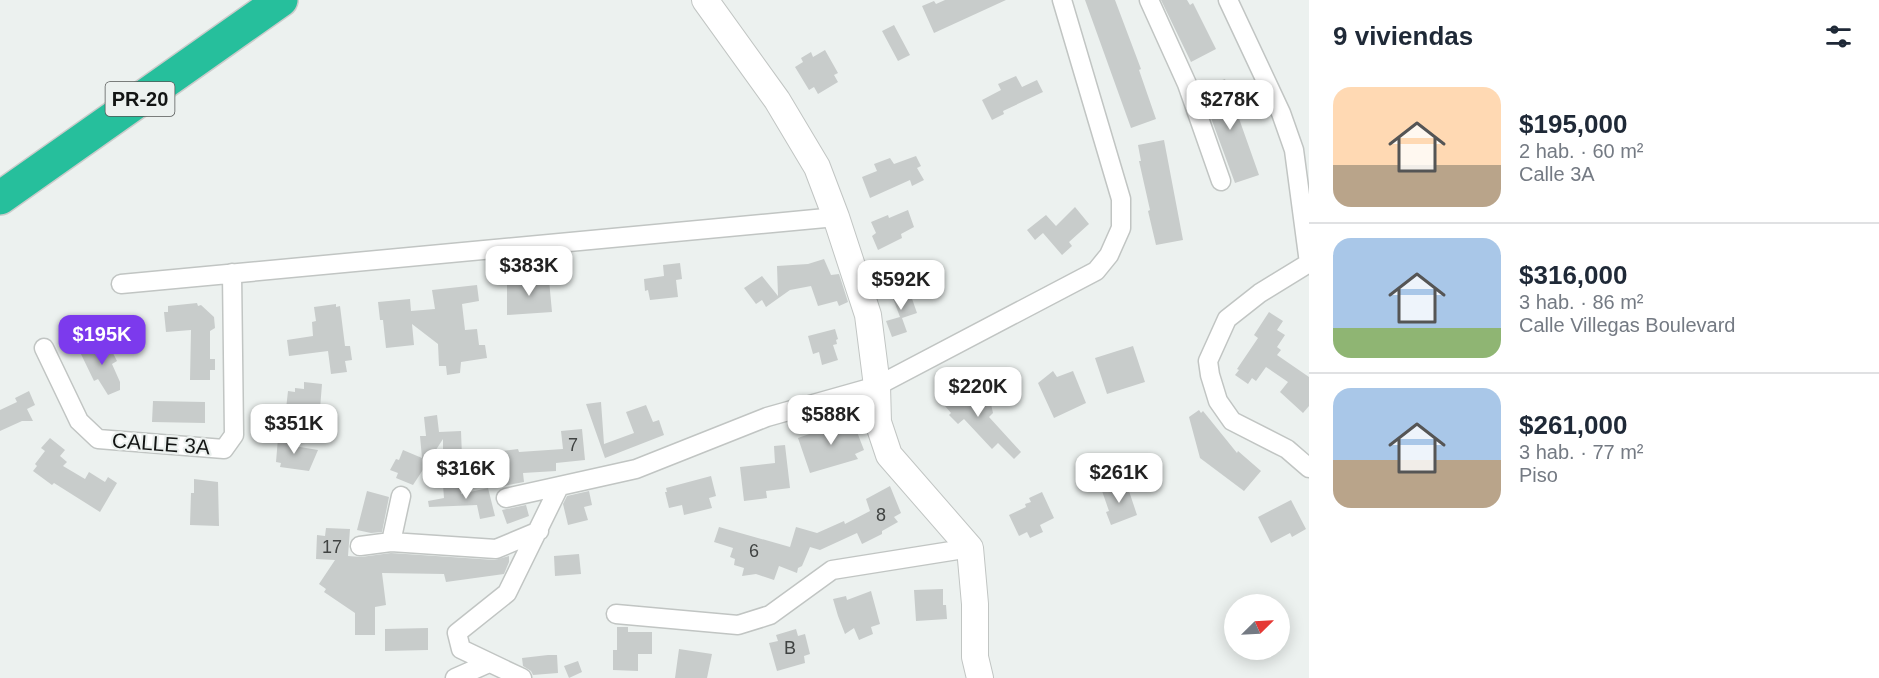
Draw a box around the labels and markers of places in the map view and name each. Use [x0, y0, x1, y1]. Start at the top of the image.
pin: $278K [1188, 80, 1272, 131]
pin: $383K [487, 246, 571, 297]
pin: $592K [859, 260, 943, 311]
pin: $195K [60, 315, 144, 366]
pin: $220K [936, 367, 1020, 418]
pin: $588K [789, 395, 873, 446]
pin: $351K [252, 404, 336, 455]
pin: $316K [424, 449, 508, 500]
pin: $261K [1077, 453, 1161, 504]

